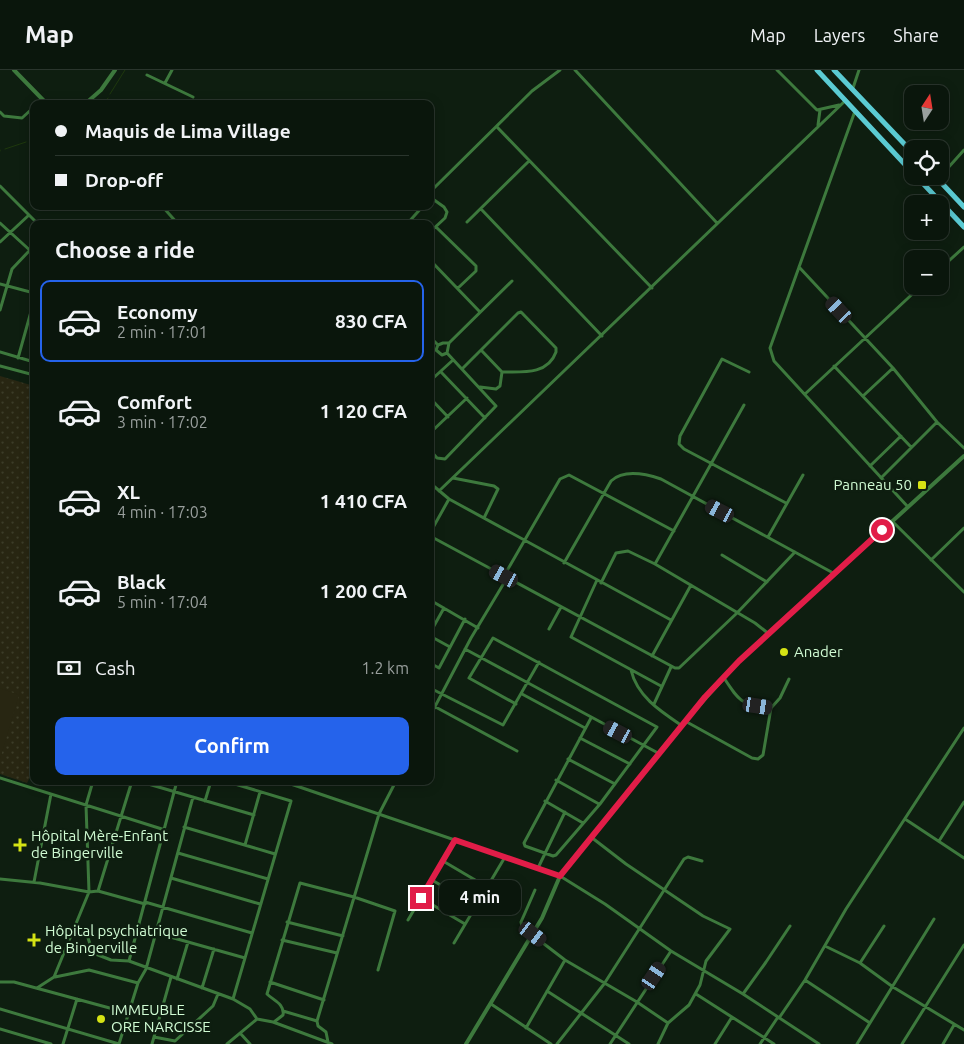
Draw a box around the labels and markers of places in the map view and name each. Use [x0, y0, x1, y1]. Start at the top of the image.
place label: Panneau 50 [833, 476, 912, 493]
marker: Panneau 50 [916, 479, 928, 491]
place label: Anader [794, 643, 843, 660]
marker: Anader [778, 646, 790, 658]
place label: Hôpital Mère-Enfant de Bingerville [31, 827, 168, 861]
marker: Hôpital Mère-Enfant de Bingerville [13, 838, 27, 852]
place label: Hôpital psychiatrique de Bingerville [45, 922, 188, 956]
marker: Hôpital psychiatrique de Bingerville [27, 933, 41, 947]
place label: IMMEUBLE ORE NARCISSE [111, 1001, 211, 1035]
marker: IMMEUBLE ORE NARCISSE [95, 1013, 107, 1025]

